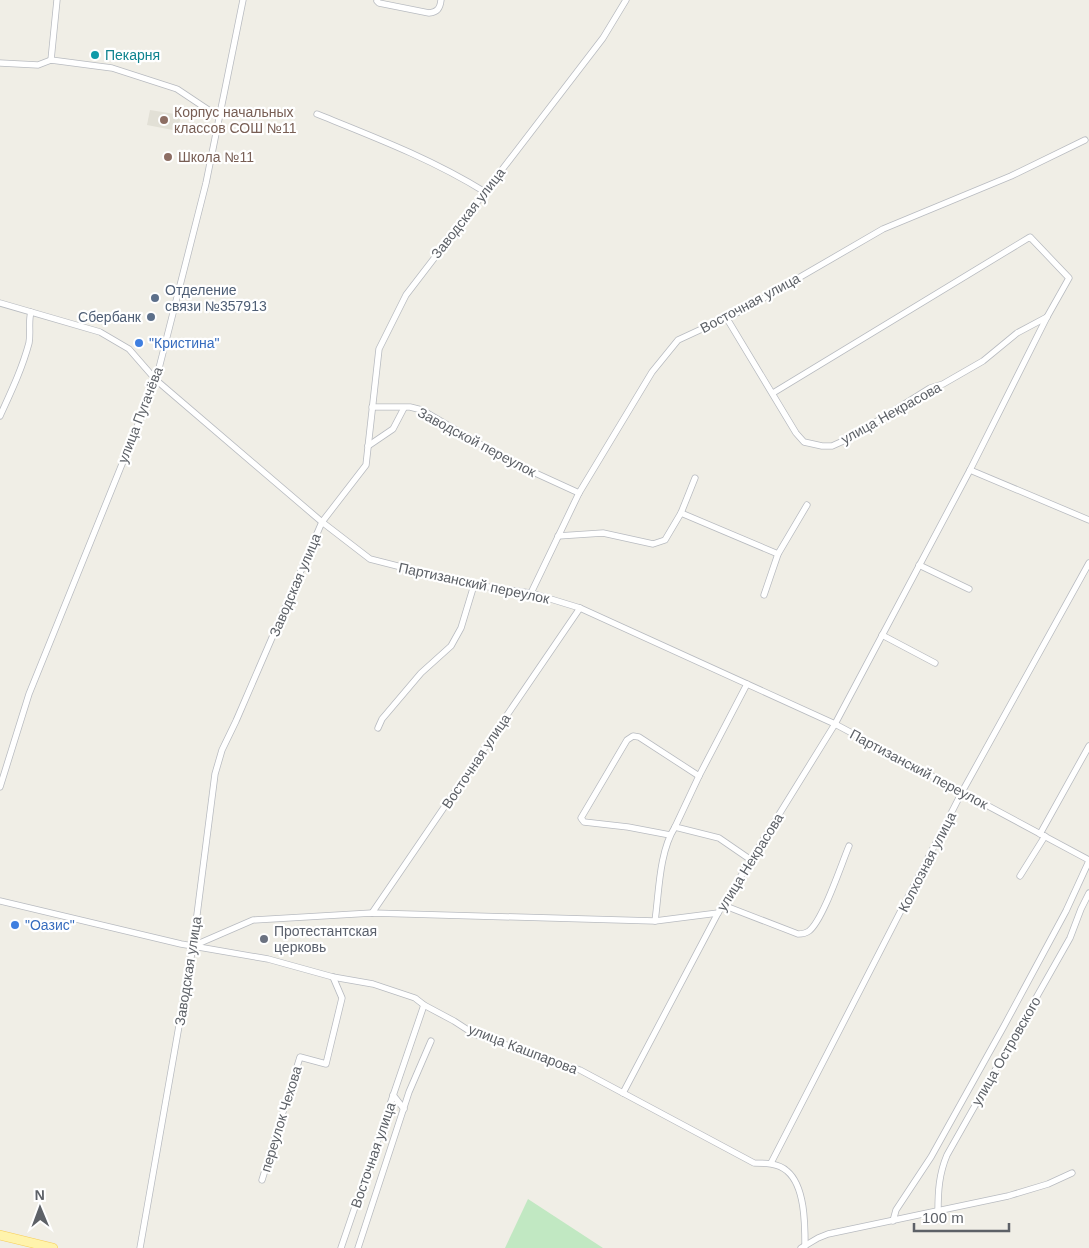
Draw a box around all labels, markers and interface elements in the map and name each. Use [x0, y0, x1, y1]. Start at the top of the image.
place label: Пекарня [105, 47, 160, 63]
marker: Пекарня [89, 49, 101, 61]
place label: Корпус начальных классов СОШ №11 [174, 104, 297, 136]
marker: Корпус начальных классов СОШ №11 [158, 114, 170, 126]
place label: Школа №11 [178, 149, 254, 165]
marker: Школа №11 [162, 151, 174, 163]
street label: Заводская улица [428, 164, 508, 261]
street label: Восточная улица [697, 270, 803, 336]
place label: Отделение связи №357913 [165, 282, 267, 314]
marker: Отделение связи №357913 [149, 292, 161, 304]
place label: Сбербанк [78, 309, 142, 325]
marker: Сбербанк [145, 311, 157, 323]
place label: "Кристина" [149, 335, 219, 351]
marker: "Кристина" [133, 337, 145, 349]
street label: улица Пугачёва [114, 364, 166, 465]
street label: улица Некрасова [838, 379, 944, 447]
street label: Заводской переулок [415, 404, 540, 480]
street label: Заводская улица [266, 531, 324, 639]
street label: Партизанский переулок [397, 559, 552, 607]
street label: Восточная улица [438, 710, 514, 811]
street label: Партизанский переулок [847, 726, 991, 813]
street label: Колхозная улица [895, 809, 959, 915]
street label: улица Некрасова [714, 810, 787, 914]
street label: Заводская улица [171, 915, 205, 1027]
place label: "Оазис" [25, 917, 75, 933]
marker: "Оазис" [9, 919, 21, 931]
place label: Протестантская церковь [274, 923, 377, 955]
marker: Протестантская церковь [258, 933, 270, 945]
street label: улица Островского [968, 993, 1044, 1108]
street label: улица Кашпарова [466, 1021, 580, 1077]
street label: переулок Чехова [257, 1064, 305, 1174]
street label: Восточная улица [347, 1100, 399, 1210]
north arrow [15, 1183, 65, 1233]
text: N [35, 1187, 45, 1203]
scale bar [914, 1200, 1009, 1232]
text: 100 m [922, 1209, 964, 1226]

